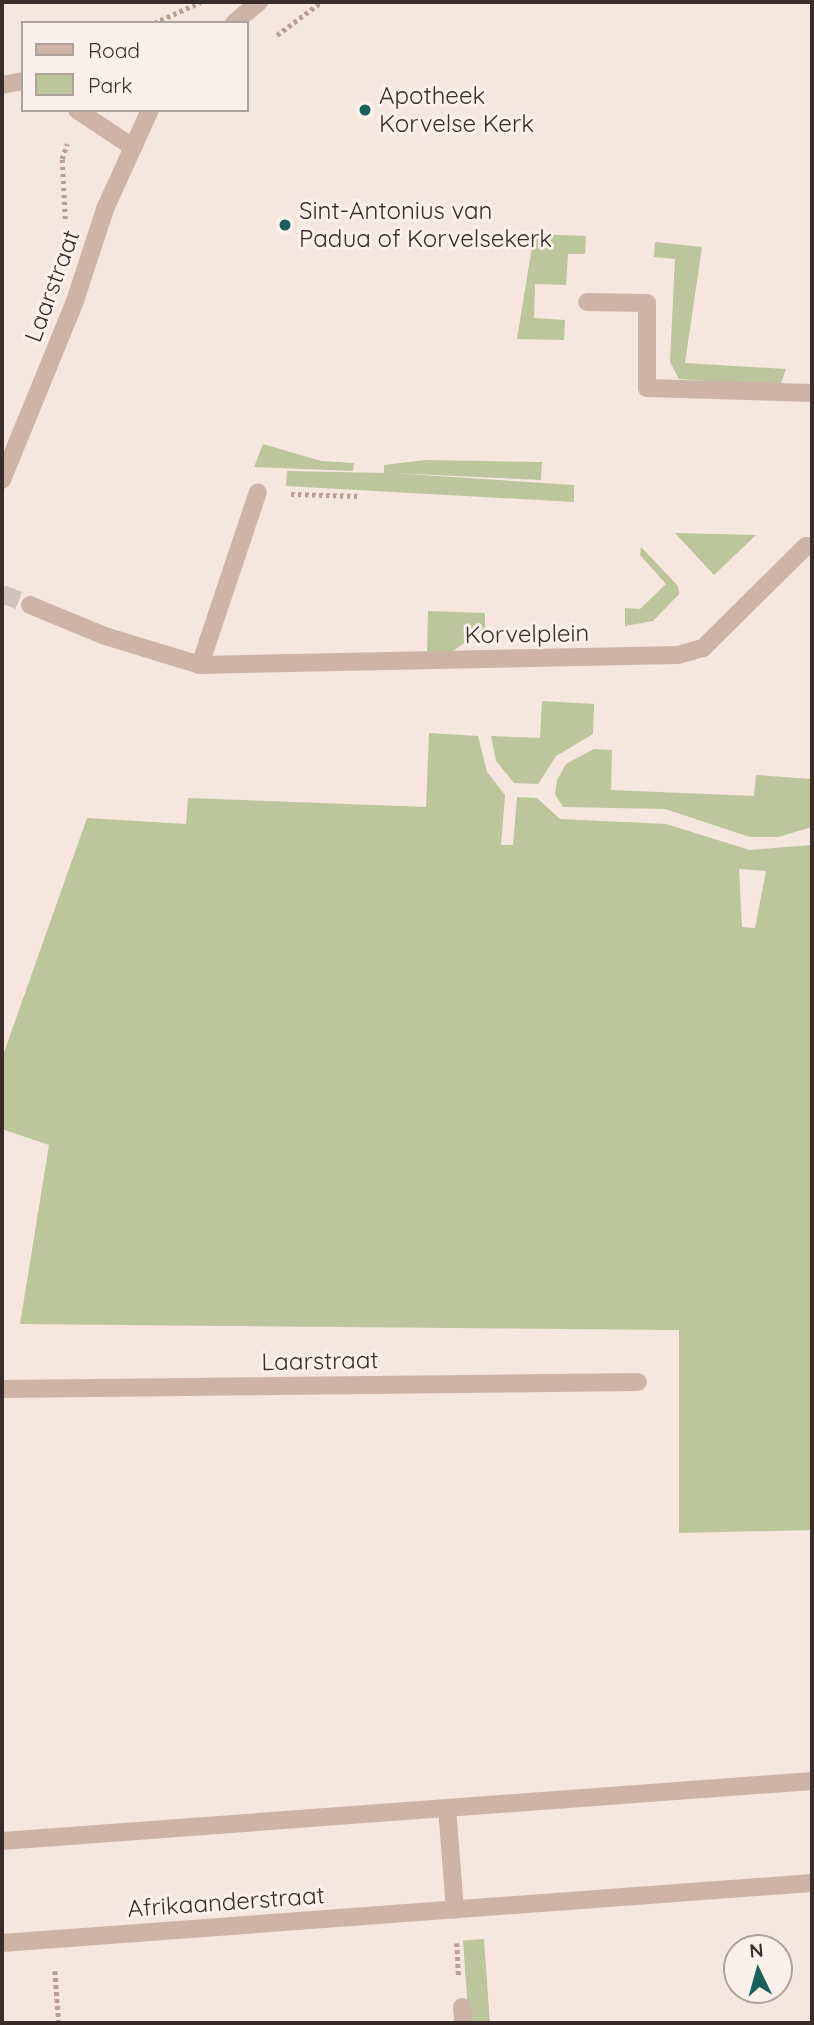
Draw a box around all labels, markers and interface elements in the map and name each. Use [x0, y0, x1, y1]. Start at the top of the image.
legend [21, 21, 248, 112]
text: Road [88, 37, 140, 63]
text: Park [88, 72, 132, 98]
place label: Apotheek Korvelse Kerk [379, 82, 534, 138]
marker: Apotheek Korvelse Kerk [357, 102, 373, 118]
place label: Sint-Antonius van Padua of Korvelsekerk [299, 197, 552, 253]
marker: Sint-Antonius van Padua of Korvelsekerk [277, 217, 293, 233]
street label: Laarstraat [18, 226, 86, 346]
street label: Korvelplein [464, 619, 590, 649]
street label: Laarstraat [261, 1346, 379, 1376]
street label: Afrikaanderstraat [126, 1881, 326, 1923]
north arrow [723, 1934, 793, 2004]
text: N [748, 1938, 764, 1963]

